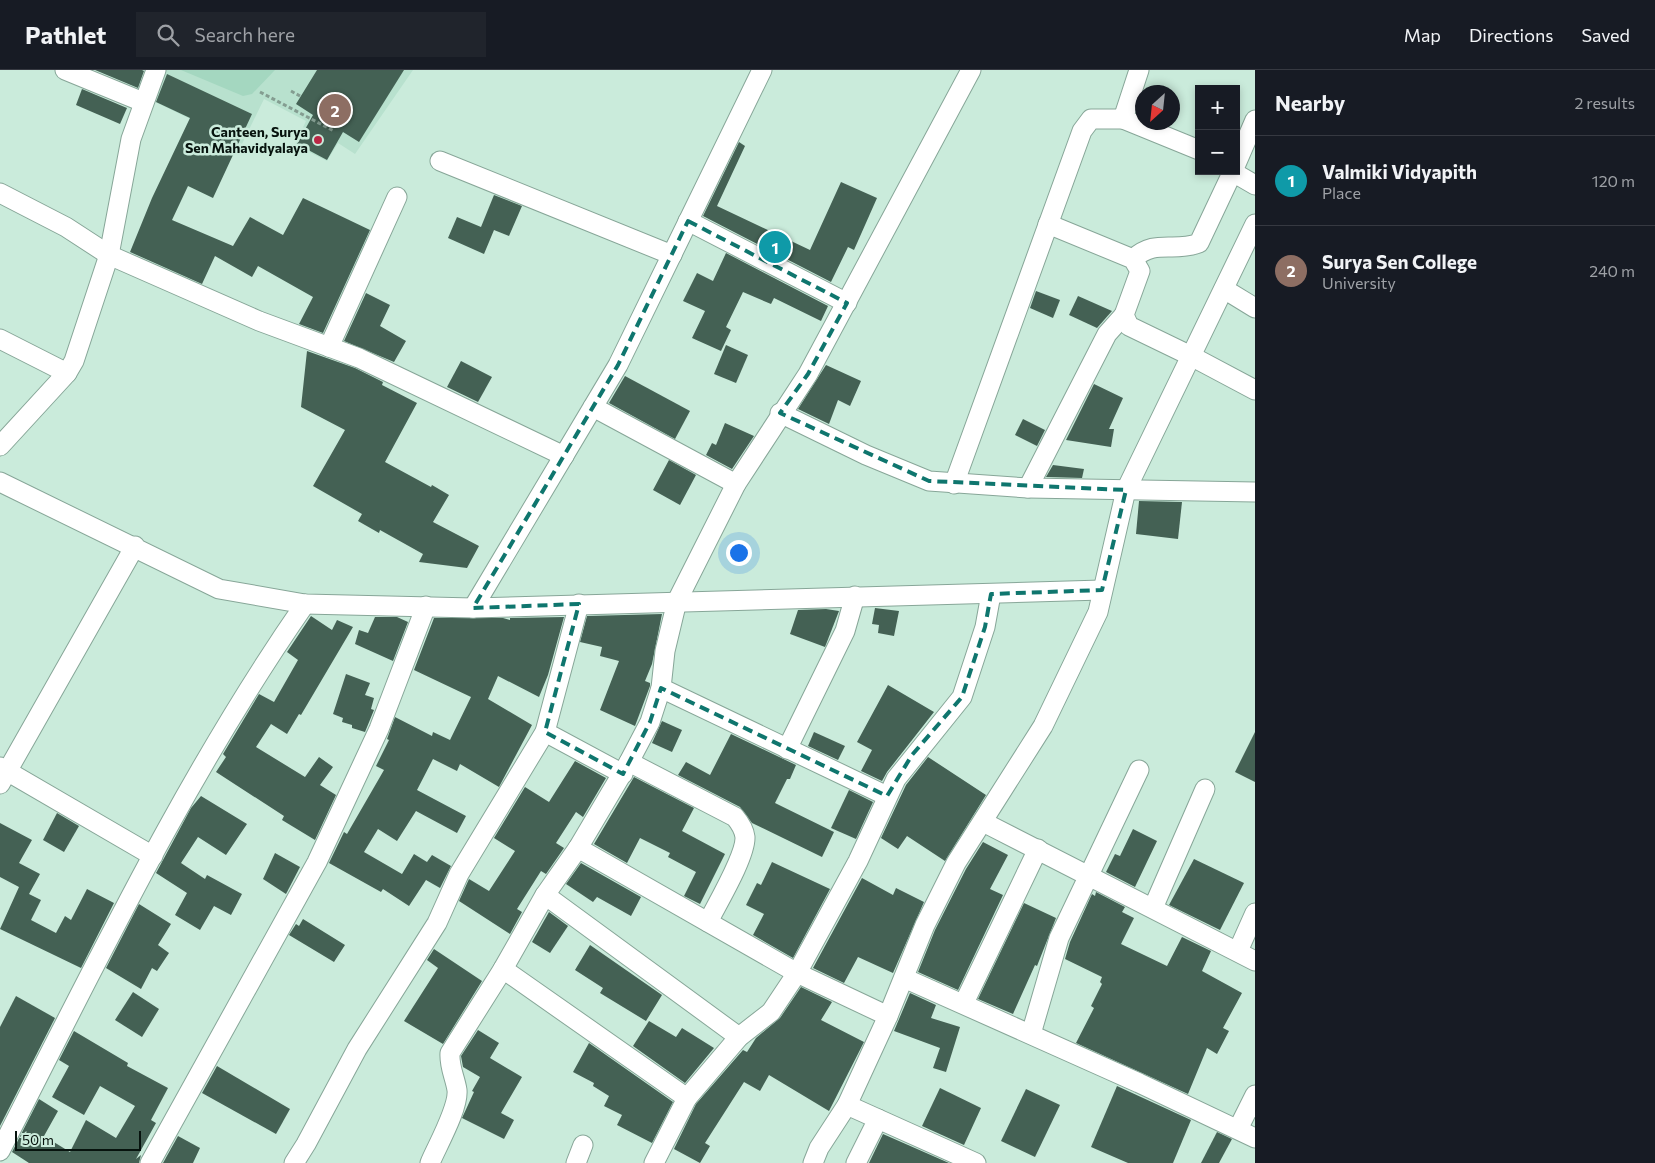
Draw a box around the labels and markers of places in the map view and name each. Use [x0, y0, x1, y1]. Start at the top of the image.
pin: 2 [319, 91, 351, 129]
place label: Canteen, Surya Sen Mahavidyalaya [185, 123, 308, 156]
marker: Canteen, Surya Sen Mahavidyalaya [312, 134, 324, 146]
pin: 1 [759, 228, 791, 266]

